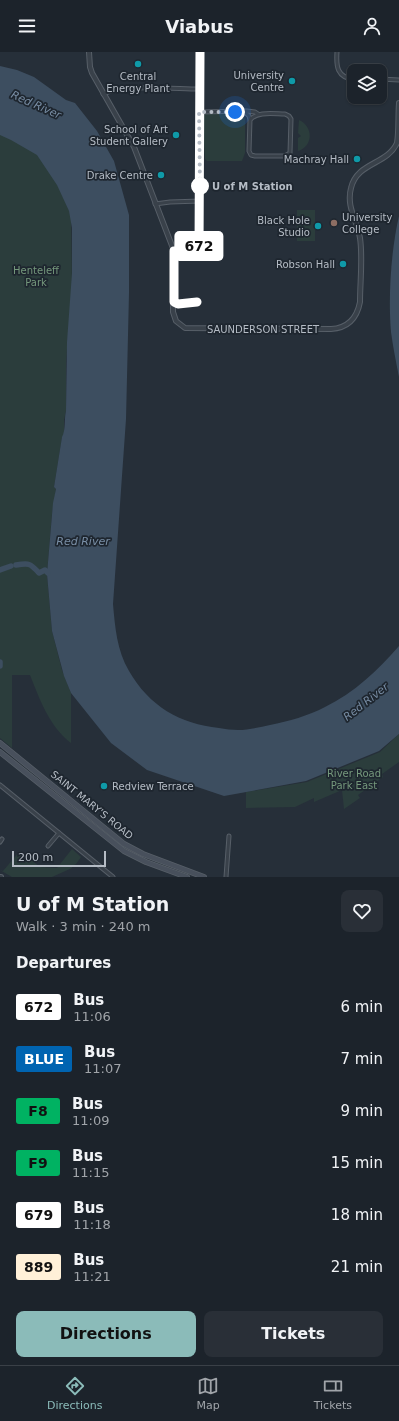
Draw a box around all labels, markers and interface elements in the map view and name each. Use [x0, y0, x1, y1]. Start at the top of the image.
icon: menu [16, 15, 38, 37]
icon: person [361, 15, 383, 37]
text: Viabus [165, 16, 234, 37]
marker: Central Energy Plant [133, 59, 143, 69]
map controls [347, 64, 387, 104]
button: layers [347, 64, 387, 104]
place label: University Centre [234, 70, 284, 93]
place label: Central Energy Plant [106, 71, 170, 94]
marker: University Centre [287, 76, 297, 86]
water label: Red River [9, 88, 64, 122]
your location [225, 102, 245, 122]
place label: School of Art Student Gallery [90, 124, 168, 147]
marker: School of Art Student Gallery [171, 130, 181, 140]
place label: Machray Hall [284, 154, 349, 165]
marker: Machray Hall [352, 154, 362, 164]
place label: Drake Centre [87, 170, 153, 181]
marker: Drake Centre [156, 170, 166, 180]
marker: U of M Station [191, 177, 209, 195]
place label: U of M Station [212, 181, 293, 192]
place label: University College [342, 212, 393, 235]
place label: Black Hole Studio [257, 215, 310, 238]
marker: University College [329, 218, 339, 228]
marker: Black Hole Studio [313, 221, 323, 231]
line badge: 672 [176, 233, 222, 259]
text: 672 [184, 238, 214, 254]
place label: Robson Hall [276, 259, 335, 270]
marker: Robson Hall [338, 259, 348, 269]
park label: Henteleff Park [13, 265, 60, 288]
street label: SAUNDERSON STREET [207, 324, 320, 335]
water label: Red River [56, 535, 111, 548]
water label: Red River [341, 680, 392, 724]
street label: SAINT MARY'S ROAD [49, 768, 135, 842]
park label: River Road Park East [327, 768, 381, 791]
marker: Redview Terrace [99, 781, 109, 791]
place label: Redview Terrace [112, 781, 194, 792]
scale bar [12, 849, 106, 868]
text: 200 m [18, 851, 53, 864]
button: heart [341, 890, 383, 932]
text: U of M Station [16, 893, 169, 915]
text: Walk · 3 min · 240 m [16, 919, 150, 934]
text: Departures [16, 954, 111, 972]
text: Bus [73, 991, 104, 1009]
text: 6 min [340, 998, 383, 1016]
text: 672 [24, 999, 53, 1015]
text: 11:06 [73, 1009, 111, 1024]
text: Bus [84, 1043, 115, 1061]
text: 7 min [340, 1050, 383, 1068]
text: BLUE [24, 1051, 64, 1067]
text: 11:07 [84, 1061, 122, 1076]
text: Bus [72, 1095, 103, 1113]
text: 9 min [340, 1102, 383, 1120]
text: F8 [28, 1103, 48, 1119]
text: 11:09 [72, 1113, 109, 1128]
text: Bus [72, 1147, 103, 1165]
text: 15 min [331, 1154, 383, 1172]
text: F9 [28, 1155, 48, 1171]
text: 11:15 [72, 1165, 109, 1180]
text: Bus [73, 1199, 104, 1217]
text: 18 min [331, 1206, 383, 1224]
text: 679 [24, 1207, 53, 1223]
text: 11:18 [73, 1217, 111, 1232]
text: Bus [73, 1251, 104, 1269]
text: 21 min [331, 1258, 383, 1276]
text: 889 [24, 1259, 53, 1275]
text: 11:21 [73, 1269, 111, 1284]
button: Directions [16, 1311, 196, 1357]
button: Tickets [204, 1311, 383, 1357]
tab: Directions [47, 1375, 102, 1412]
tab: Map [196, 1375, 220, 1412]
tab: Tickets [314, 1375, 352, 1412]

